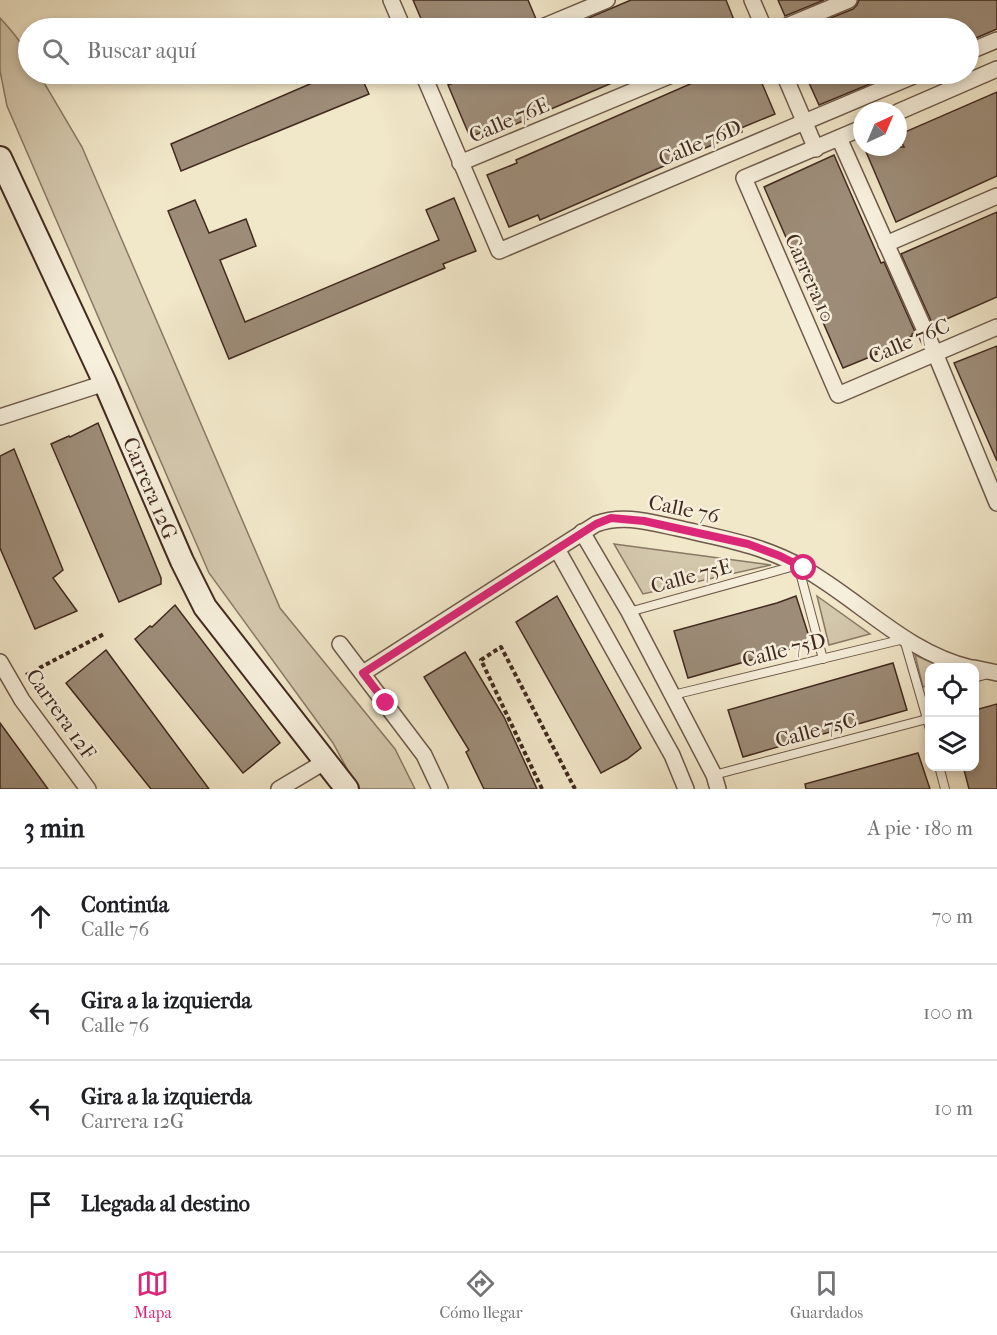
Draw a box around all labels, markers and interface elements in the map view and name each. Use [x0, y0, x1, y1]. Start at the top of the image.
search box [18, 18, 979, 84]
icon: search [39, 35, 72, 68]
text: Buscar aquí [87, 38, 196, 64]
street label: Calle 76E [465, 92, 553, 148]
north arrow [853, 102, 907, 156]
street label: Calle 76D [655, 115, 745, 171]
street label: Carrera 10 [780, 230, 840, 326]
street label: Calle 76C [865, 313, 953, 369]
street label: Carrera 12G [118, 433, 182, 543]
street label: Calle 76 [646, 490, 722, 528]
street label: Calle 75E [648, 554, 734, 598]
route start [790, 554, 816, 580]
street label: Calle 75D [740, 628, 828, 672]
map controls [925, 663, 979, 771]
button: locate [925, 663, 979, 717]
street label: Carrera 12F [21, 664, 101, 764]
route end [372, 689, 398, 715]
street label: Calle 75C [773, 708, 859, 752]
button: layers [925, 717, 979, 771]
text: 3 min [24, 813, 85, 844]
text: A pie · 180 m [868, 817, 973, 840]
text: Continúa [81, 892, 169, 918]
icon: ahead [24, 900, 57, 933]
text: 70 m [931, 905, 973, 928]
text: Calle 76 [81, 918, 149, 941]
text: Gira a la izquierda [81, 988, 252, 1014]
icon: left [24, 996, 57, 1029]
text: 100 m [923, 1001, 973, 1024]
text: Calle 76 [81, 1014, 149, 1037]
text: Gira a la izquierda [81, 1084, 252, 1110]
icon: left [24, 1092, 57, 1125]
text: 10 m [934, 1097, 973, 1120]
text: Carrera 12G [81, 1110, 184, 1133]
icon: arrive [24, 1188, 57, 1221]
text: Llegada al destino [81, 1191, 250, 1217]
tab: Mapa [134, 1267, 172, 1322]
tab: Cómo llegar [439, 1267, 522, 1322]
tab: Guardados [790, 1267, 863, 1322]

